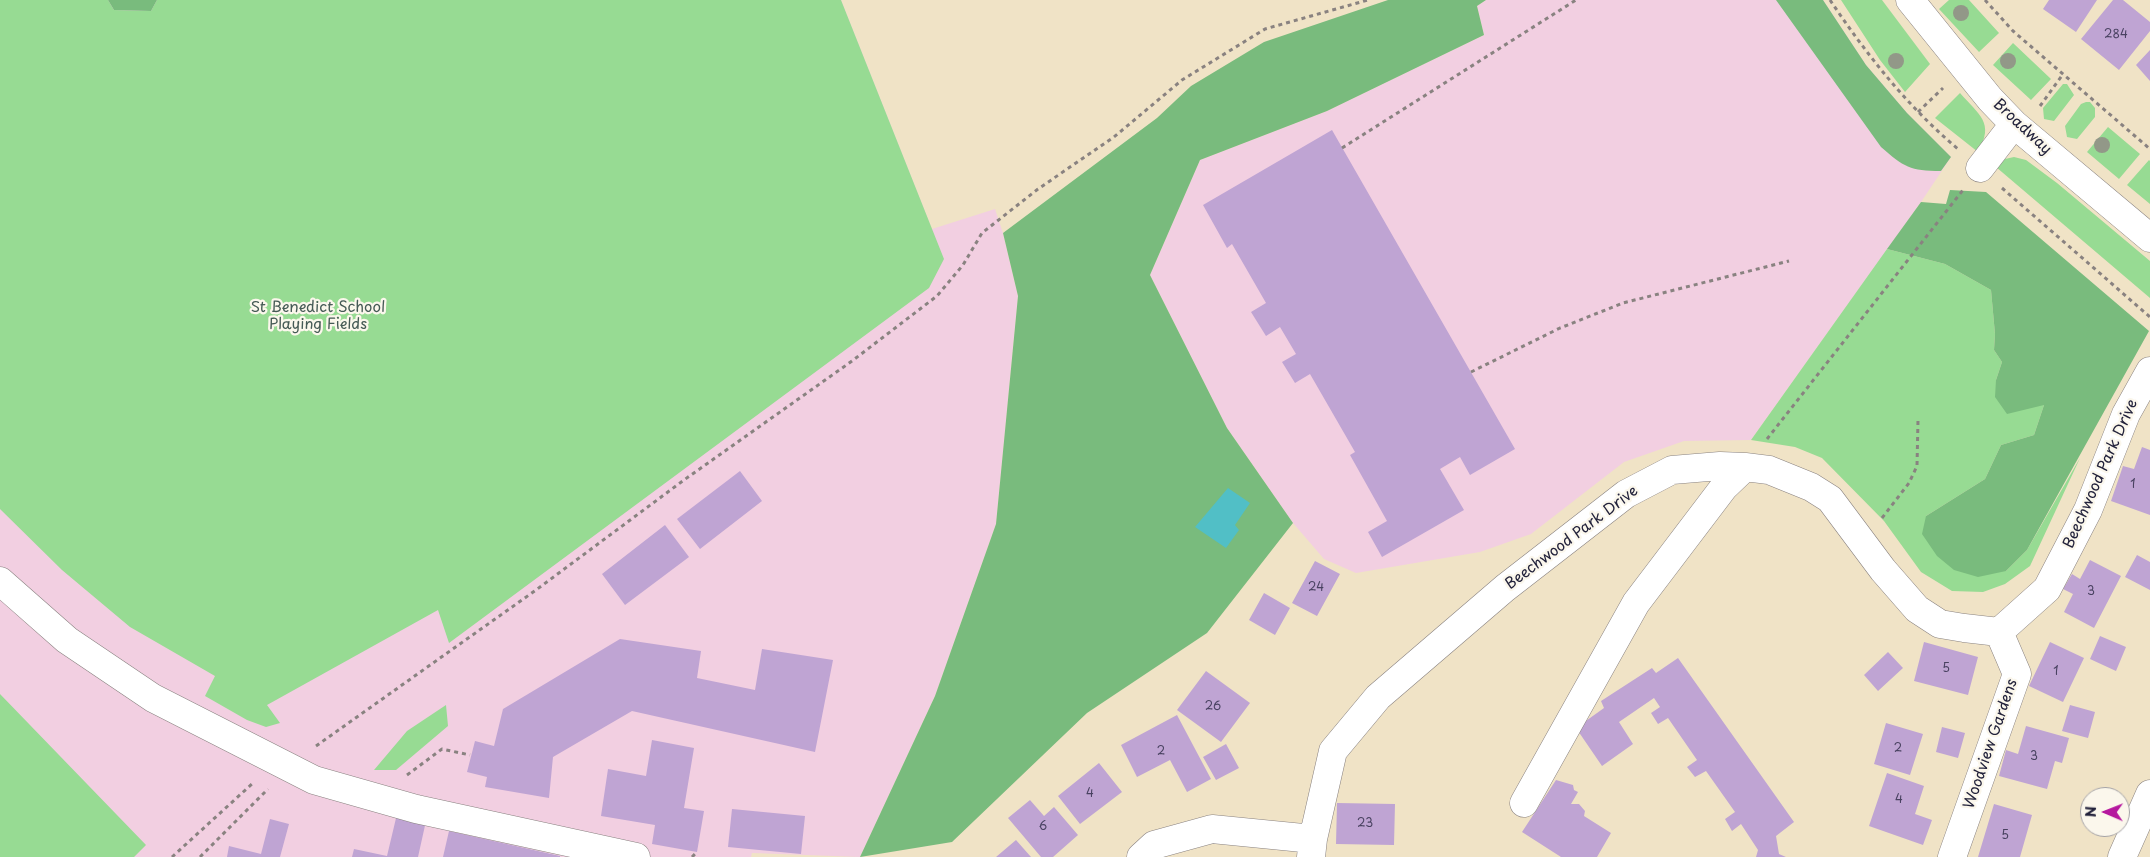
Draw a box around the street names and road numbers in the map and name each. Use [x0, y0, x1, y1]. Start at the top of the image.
street label: Broadway [1989, 95, 2055, 159]
street label: Beechwood Park Drive [2060, 397, 2142, 551]
street label: Beechwood Park Drive [1502, 482, 1642, 594]
street label: Woodview Gardens [1960, 677, 2022, 811]

